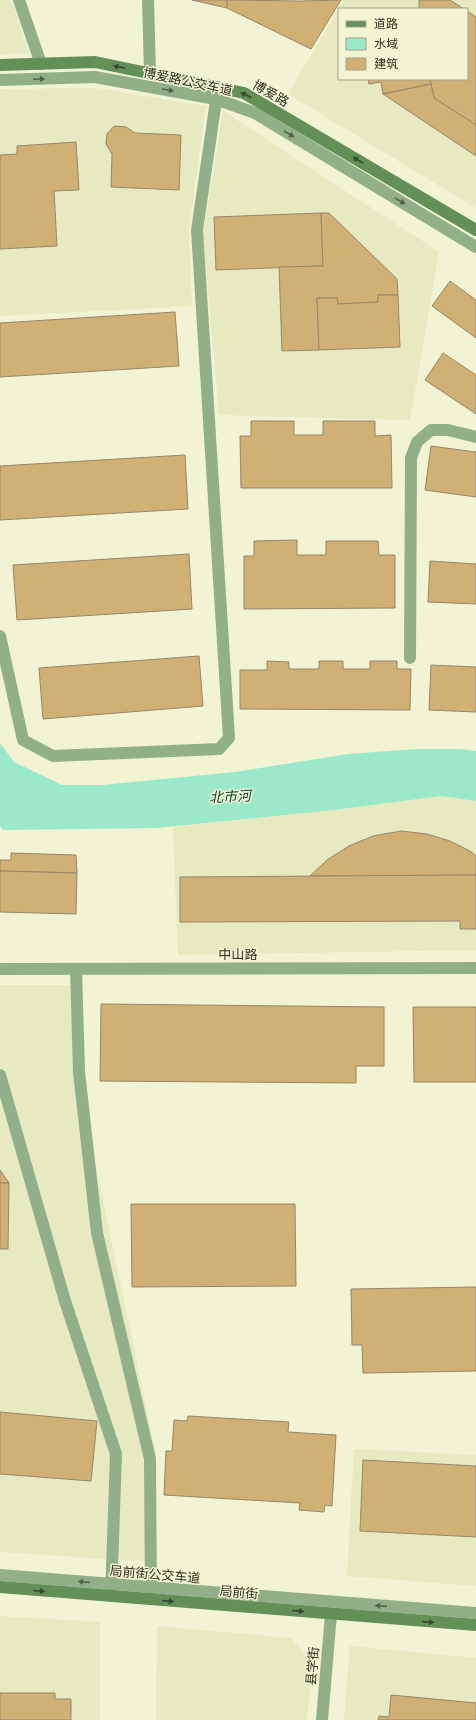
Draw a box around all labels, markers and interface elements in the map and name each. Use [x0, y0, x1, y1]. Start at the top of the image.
legend [338, 8, 468, 80]
text: 道路 [374, 16, 398, 30]
text: 水域 [374, 36, 398, 50]
text: 建筑 [374, 56, 398, 70]
one-way arrow [113, 64, 126, 70]
street label: 博爱路公交车道 [142, 64, 234, 98]
one-way arrow [33, 75, 45, 82]
street label: 博爱路 [250, 76, 292, 110]
one-way arrow [162, 88, 174, 94]
one-way arrow [241, 92, 252, 98]
one-way arrow [283, 130, 295, 137]
one-way arrow [352, 157, 364, 164]
one-way arrow [395, 197, 405, 205]
water label: 北市河 [209, 786, 254, 806]
street label: 中山路 [218, 946, 258, 962]
street label: 局前街公交车道 [109, 1562, 201, 1586]
one-way arrow [78, 1578, 90, 1585]
street label: 局前街 [219, 1582, 259, 1602]
one-way arrow [33, 1587, 45, 1594]
one-way arrow [162, 1597, 174, 1604]
one-way arrow [375, 1602, 387, 1609]
one-way arrow [292, 1608, 304, 1615]
one-way arrow [422, 1618, 434, 1625]
street label: 县学街 [302, 1646, 322, 1686]

